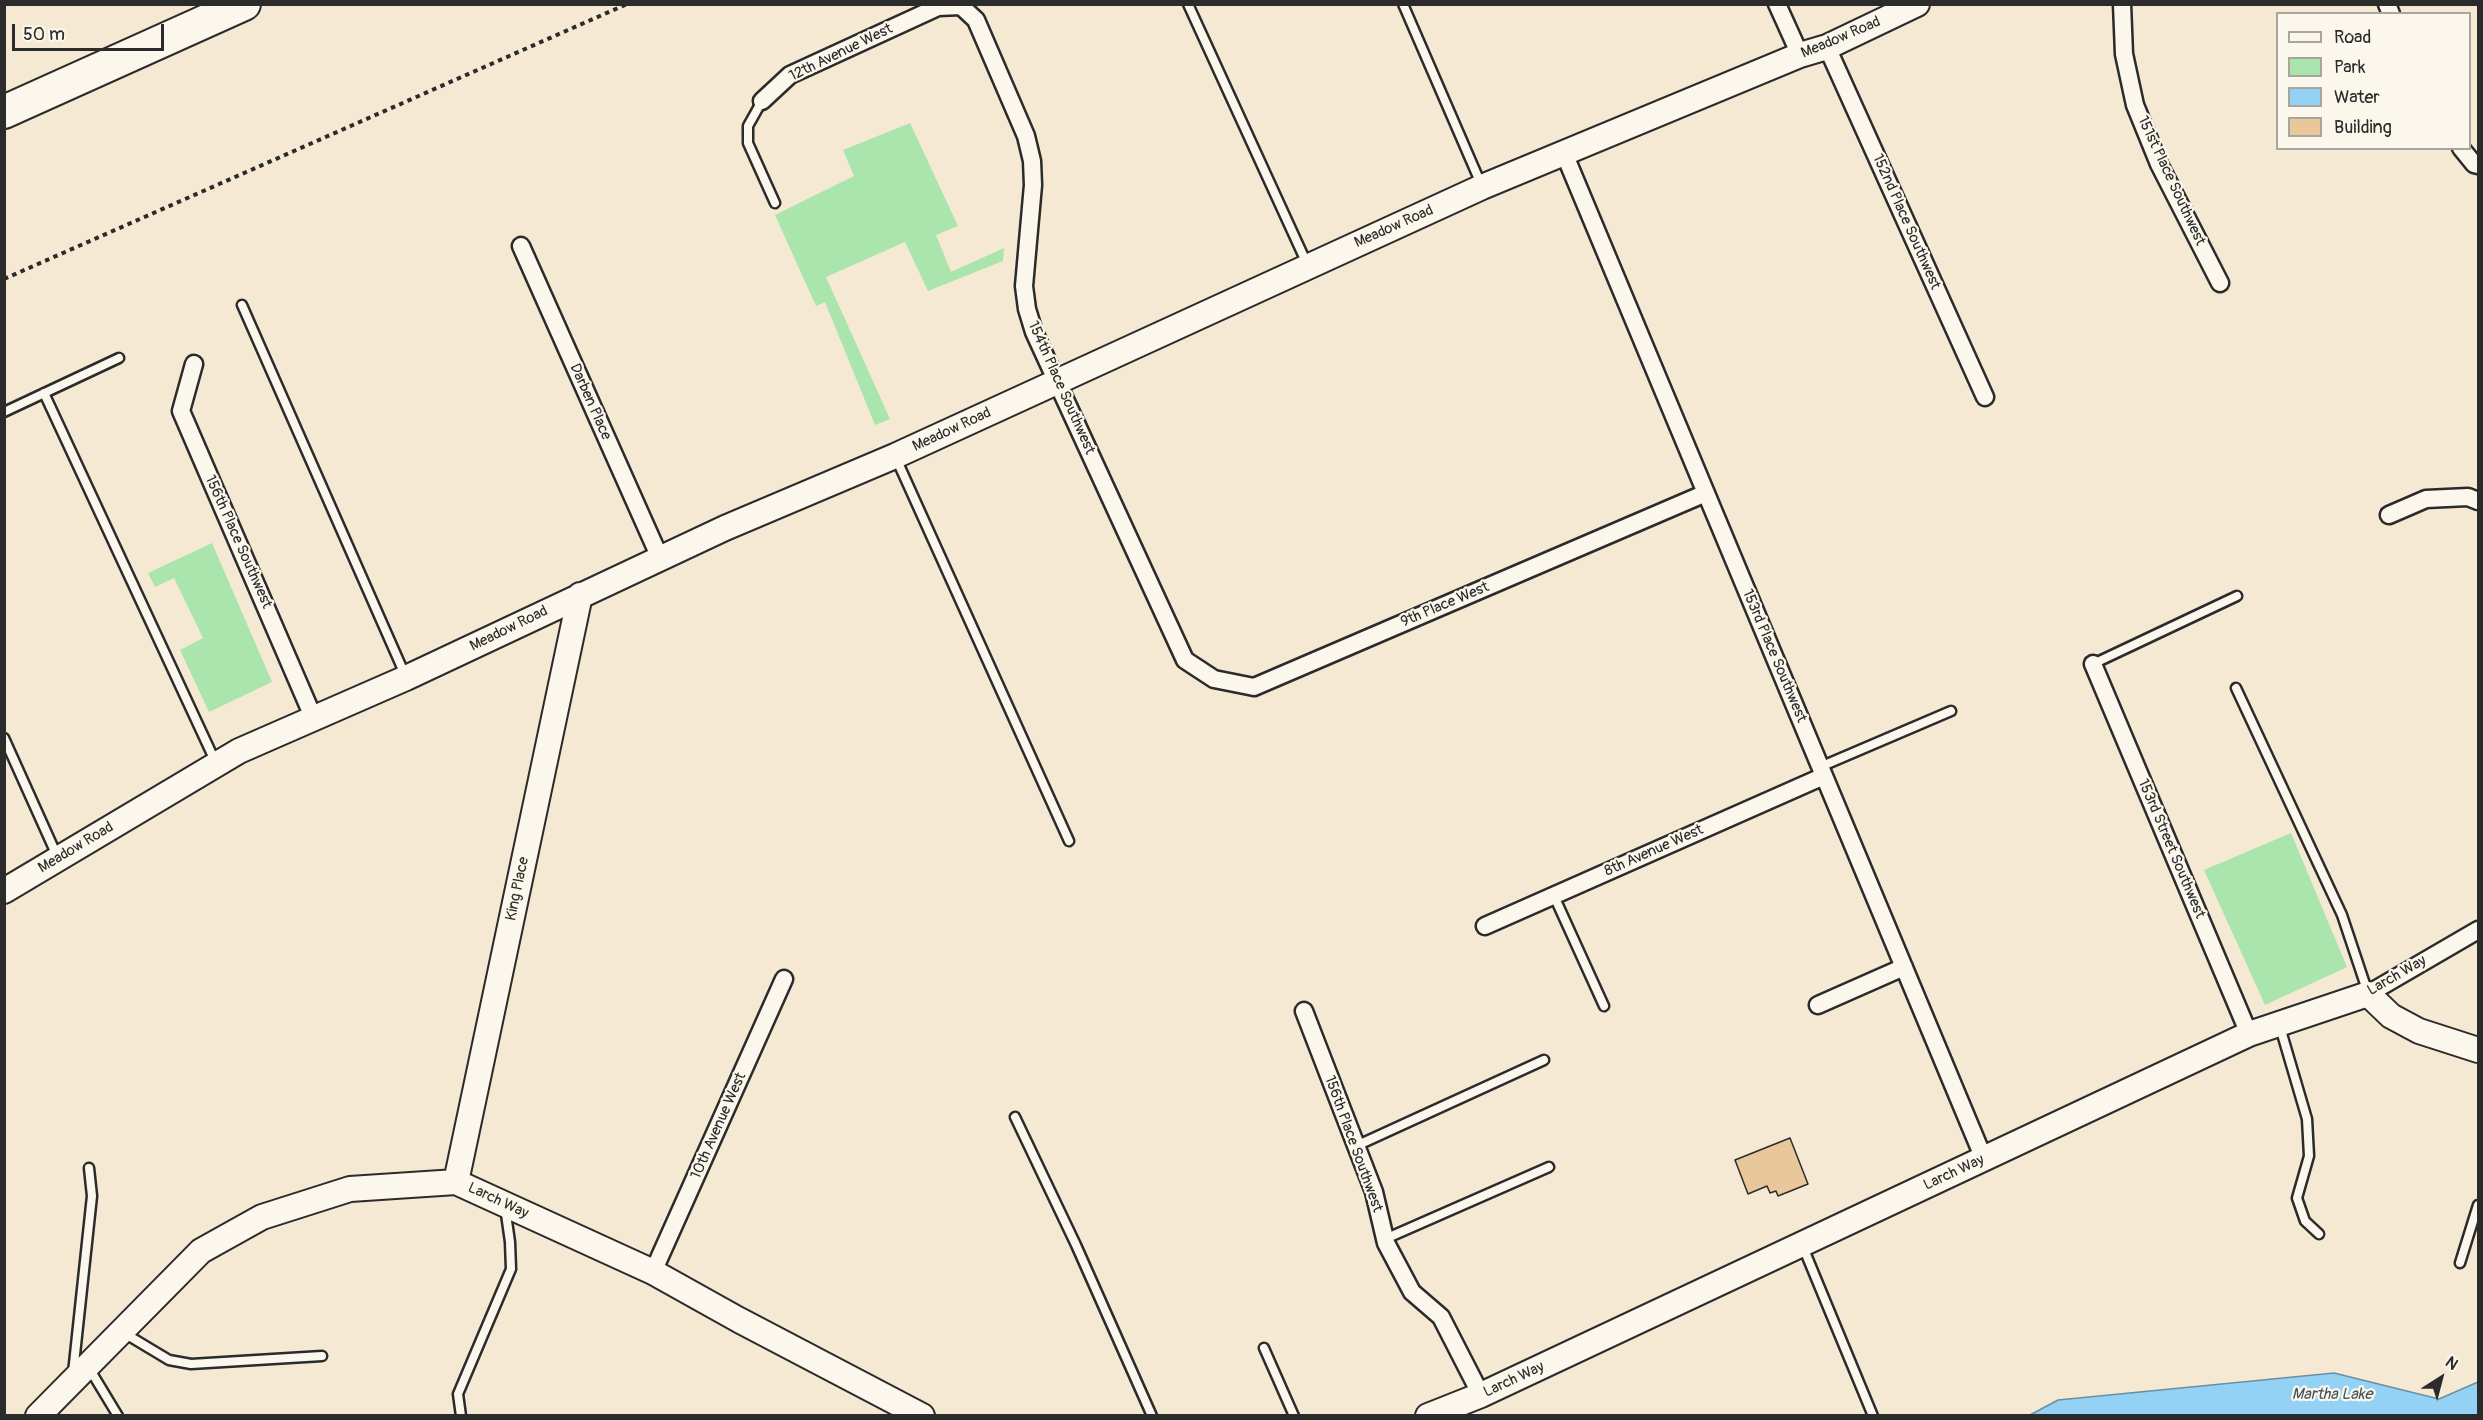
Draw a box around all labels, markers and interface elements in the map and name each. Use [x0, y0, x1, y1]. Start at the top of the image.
scale bar [15, 12, 166, 50]
legend [2276, 12, 2471, 150]
street label: Meadow Road [1799, 13, 1883, 63]
street label: 12th Avenue West [786, 20, 896, 86]
text: 50 m [23, 23, 65, 46]
text: Road [2334, 26, 2371, 49]
text: Park [2334, 56, 2366, 79]
text: Water [2334, 86, 2380, 109]
street label: 151st Place Southwest [2133, 113, 2209, 249]
text: Building [2334, 116, 2392, 139]
street label: 152nd Place Southwest [1868, 152, 1944, 292]
street label: Meadow Road [1352, 202, 1436, 252]
street label: 154th Place Southwest [1024, 319, 1098, 457]
street label: Darben Place [565, 361, 615, 443]
street label: Meadow Road [910, 404, 994, 456]
street label: 156th Place Southwest [201, 473, 275, 611]
street label: 9th Place West [1398, 578, 1492, 632]
street label: 153rd Place Southwest [1738, 587, 1810, 725]
street label: Meadow Road [467, 602, 551, 656]
street label: 153rd Street Southwest [2133, 777, 2209, 921]
street label: Meadow Road [35, 819, 117, 877]
street label: 8th Avenue West [1602, 821, 1706, 881]
street label: King Place [502, 855, 534, 923]
street label: Larch Way [2364, 952, 2430, 1000]
street label: 10th Avenue West [687, 1070, 751, 1182]
street label: 156th Place Southwest [1320, 1073, 1386, 1215]
street label: Larch Way [1921, 1151, 1987, 1195]
street label: Larch Way [465, 1179, 531, 1223]
north arrow [2411, 1348, 2471, 1408]
text: N [2441, 1352, 2462, 1375]
street label: Larch Way [1481, 1358, 1547, 1402]
water label: Martha Lake [2292, 1385, 2372, 1405]

